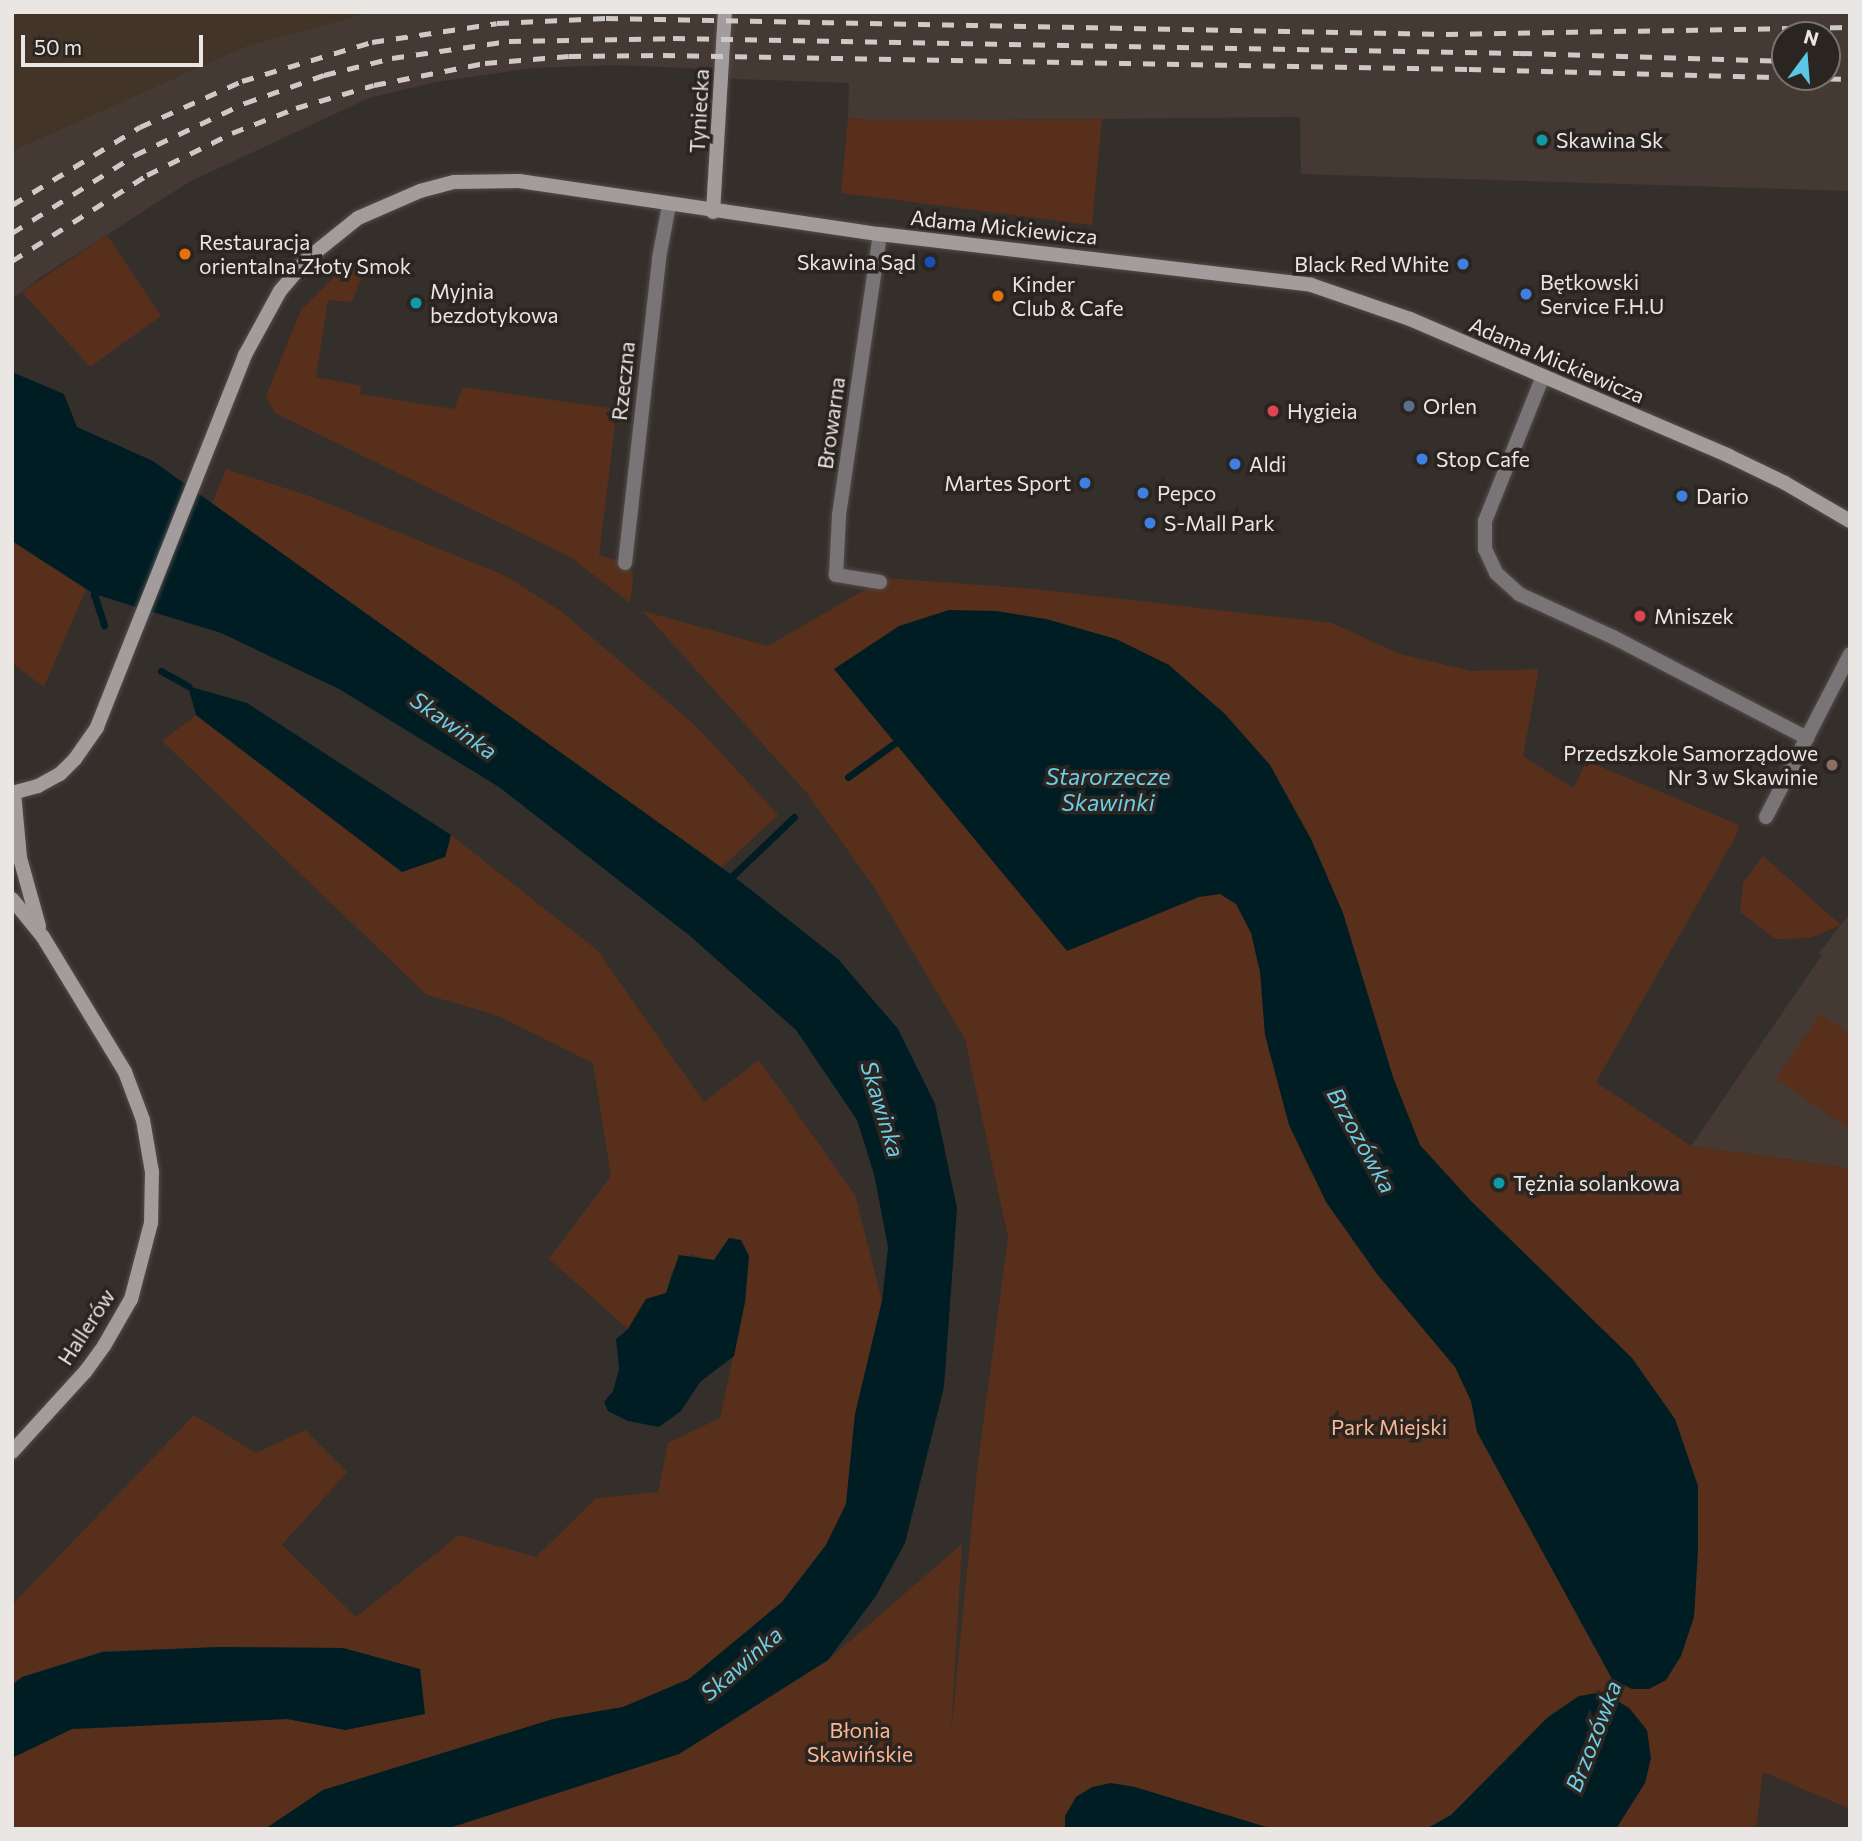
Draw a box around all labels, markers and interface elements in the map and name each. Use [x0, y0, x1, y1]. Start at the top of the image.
scale bar [24, 21, 206, 65]
north arrow [1771, 21, 1841, 91]
text: N [1801, 24, 1821, 50]
text: 50 m [34, 34, 82, 59]
street label: Tyniecka [684, 68, 714, 154]
place label: Skawina Sk [1556, 127, 1663, 153]
marker: Skawina Sk [1534, 132, 1550, 148]
street label: Adama Mickiewicza [909, 205, 1099, 249]
place label: Restauracja orientalna Złoty Smok [199, 229, 411, 279]
marker: Restauracja orientalna Złoty Smok [177, 246, 193, 262]
place label: Skawina Sąd [797, 249, 916, 275]
place label: Black Red White [1294, 251, 1449, 277]
marker: Skawina Sąd [922, 254, 938, 270]
marker: Black Red White [1455, 256, 1471, 272]
place label: Bętkowski Service F.H.U [1540, 269, 1664, 319]
place label: Kinder Club & Cafe [1012, 271, 1124, 321]
place label: Myjnia bezdotykowa [430, 278, 559, 328]
marker: Bętkowski Service F.H.U [1518, 286, 1534, 302]
marker: Kinder Club & Cafe [990, 288, 1006, 304]
marker: Myjnia bezdotykowa [408, 295, 424, 311]
street label: Adama Mickiewicza [1466, 312, 1648, 408]
street label: Rzeczna [606, 340, 640, 422]
street label: Browarna [812, 375, 850, 471]
place label: Orlen [1423, 393, 1477, 419]
place label: Hygieia [1287, 398, 1358, 424]
marker: Orlen [1401, 398, 1417, 414]
marker: Hygieia [1265, 403, 1281, 419]
place label: Stop Cafe [1436, 446, 1530, 472]
place label: Aldi [1249, 451, 1286, 477]
marker: Stop Cafe [1414, 451, 1430, 467]
marker: Aldi [1227, 456, 1243, 472]
place label: Martes Sport [944, 470, 1071, 496]
marker: Martes Sport [1077, 475, 1093, 491]
place label: Pepco [1157, 480, 1216, 506]
place label: Dario [1696, 483, 1749, 509]
marker: Pepco [1135, 485, 1151, 501]
marker: Dario [1674, 488, 1690, 504]
place label: S-Mall Park [1164, 510, 1275, 536]
marker: S-Mall Park [1142, 515, 1158, 531]
place label: Mniszek [1654, 603, 1734, 629]
marker: Mniszek [1632, 608, 1648, 624]
water label: Skawinka [405, 685, 503, 765]
place label: Przedszkole Samorządowe Nr 3 w Skawinie [1563, 740, 1818, 790]
marker: Przedszkole Samorządowe Nr 3 w Skawinie [1824, 757, 1840, 773]
water label: Starorzecze Skawinki [1046, 762, 1170, 816]
water label: Skawinka [855, 1057, 911, 1161]
water label: Brzozówka [1322, 1082, 1402, 1198]
place label: Tężnia solankowa [1513, 1170, 1680, 1196]
marker: Tężnia solankowa [1491, 1175, 1507, 1191]
street label: Hallerów [52, 1284, 120, 1370]
park label: Park Miejski [1331, 1414, 1447, 1440]
water label: Skawinka [694, 1620, 788, 1706]
water label: Brzozówka [1559, 1677, 1627, 1795]
park label: Błonia Skawińskie [807, 1717, 913, 1767]

